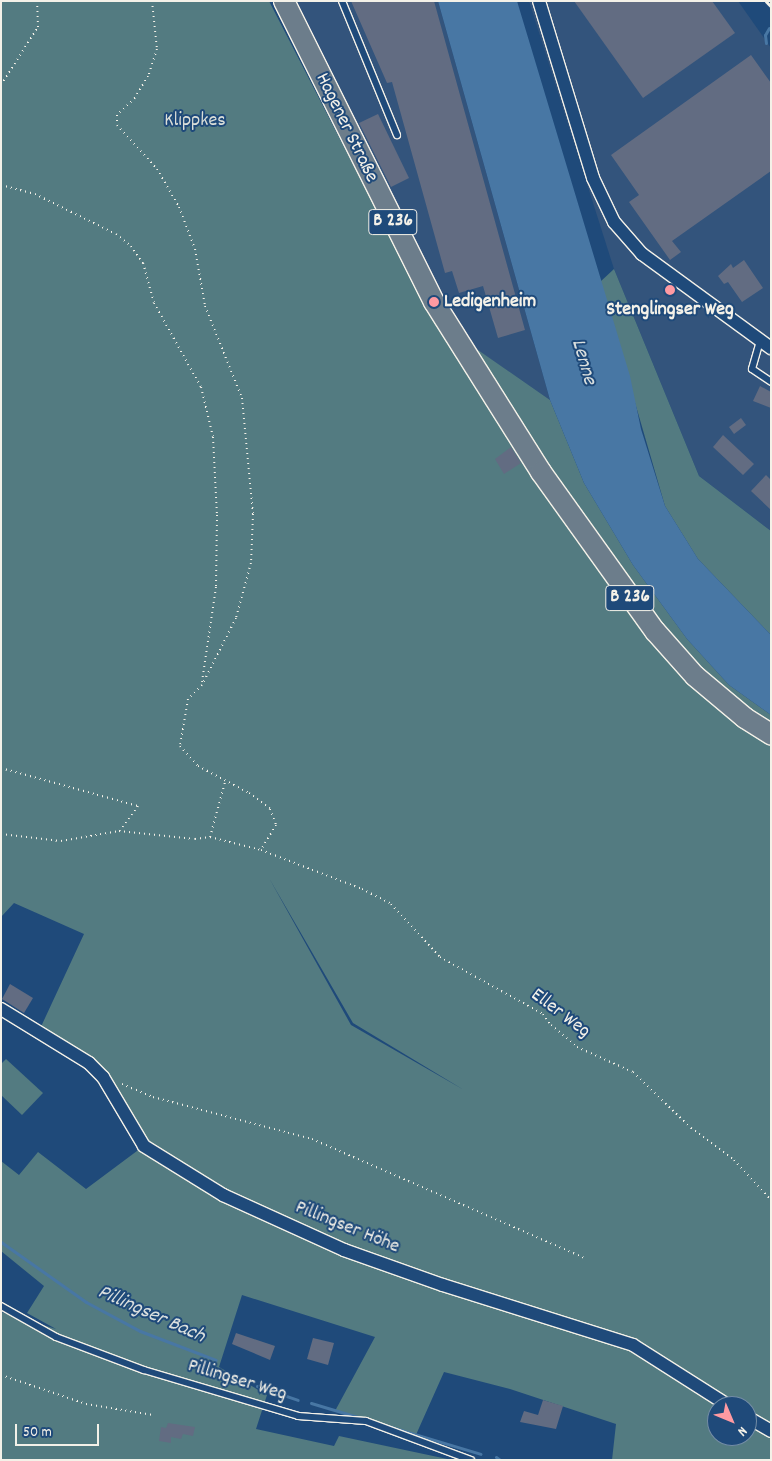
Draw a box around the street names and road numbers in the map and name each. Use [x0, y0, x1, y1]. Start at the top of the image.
street label: Hagener Straße [309, 69, 383, 187]
road number: B 236 [368, 206, 418, 238]
road number: B 236 [605, 582, 655, 614]
street label: Eller Weg [525, 984, 595, 1044]
street label: Pillingser Höhe [291, 1196, 403, 1260]
street label: Pillingser Weg [185, 1355, 289, 1407]

